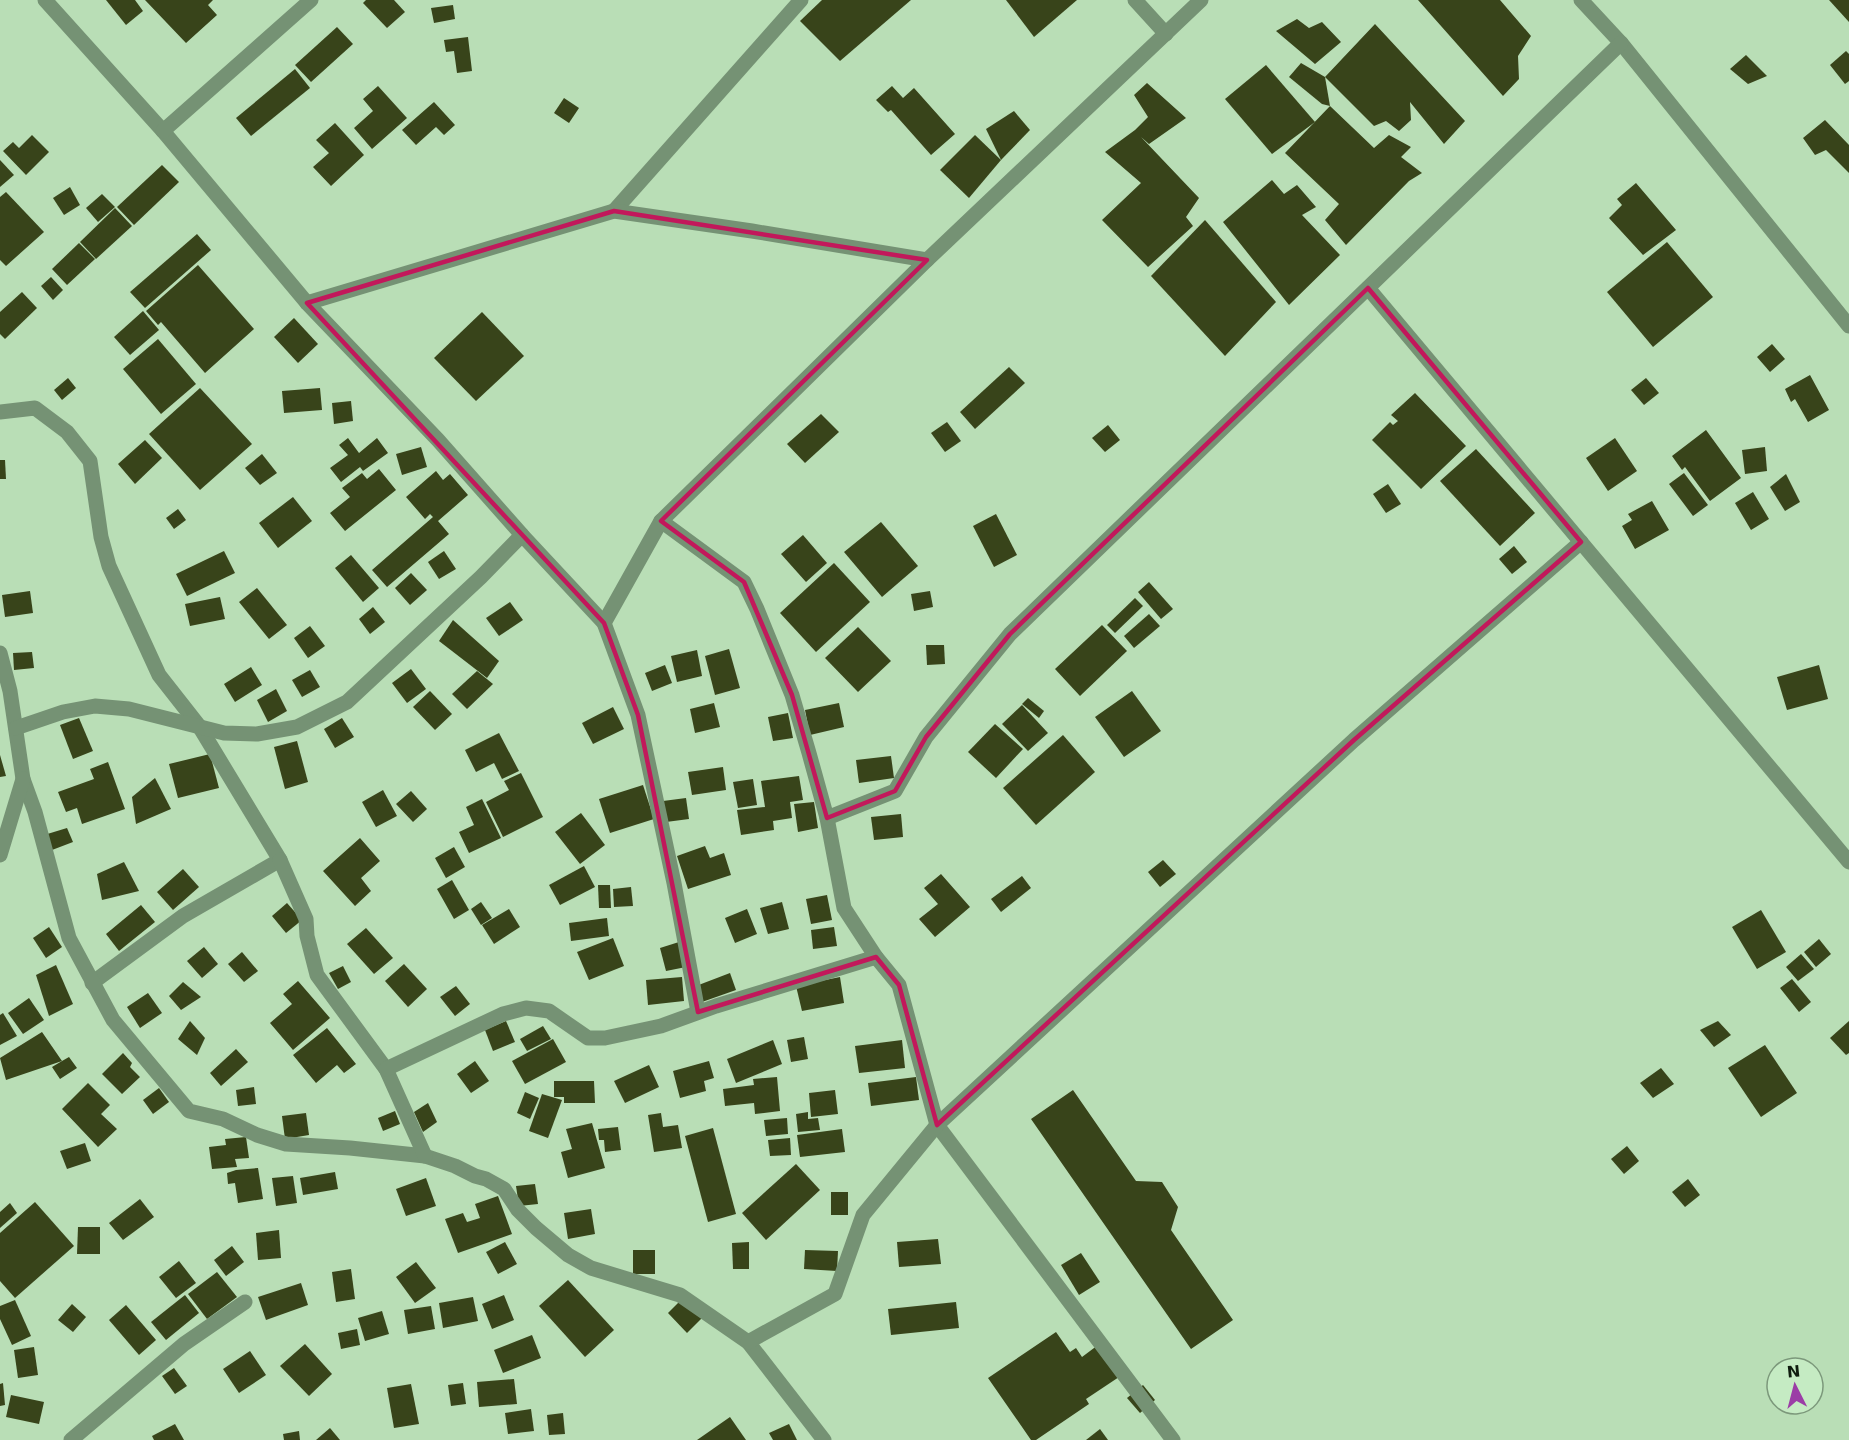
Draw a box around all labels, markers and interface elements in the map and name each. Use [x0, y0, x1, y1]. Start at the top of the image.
north arrow [1765, 1356, 1825, 1416]
text: N [1786, 1361, 1801, 1382]

